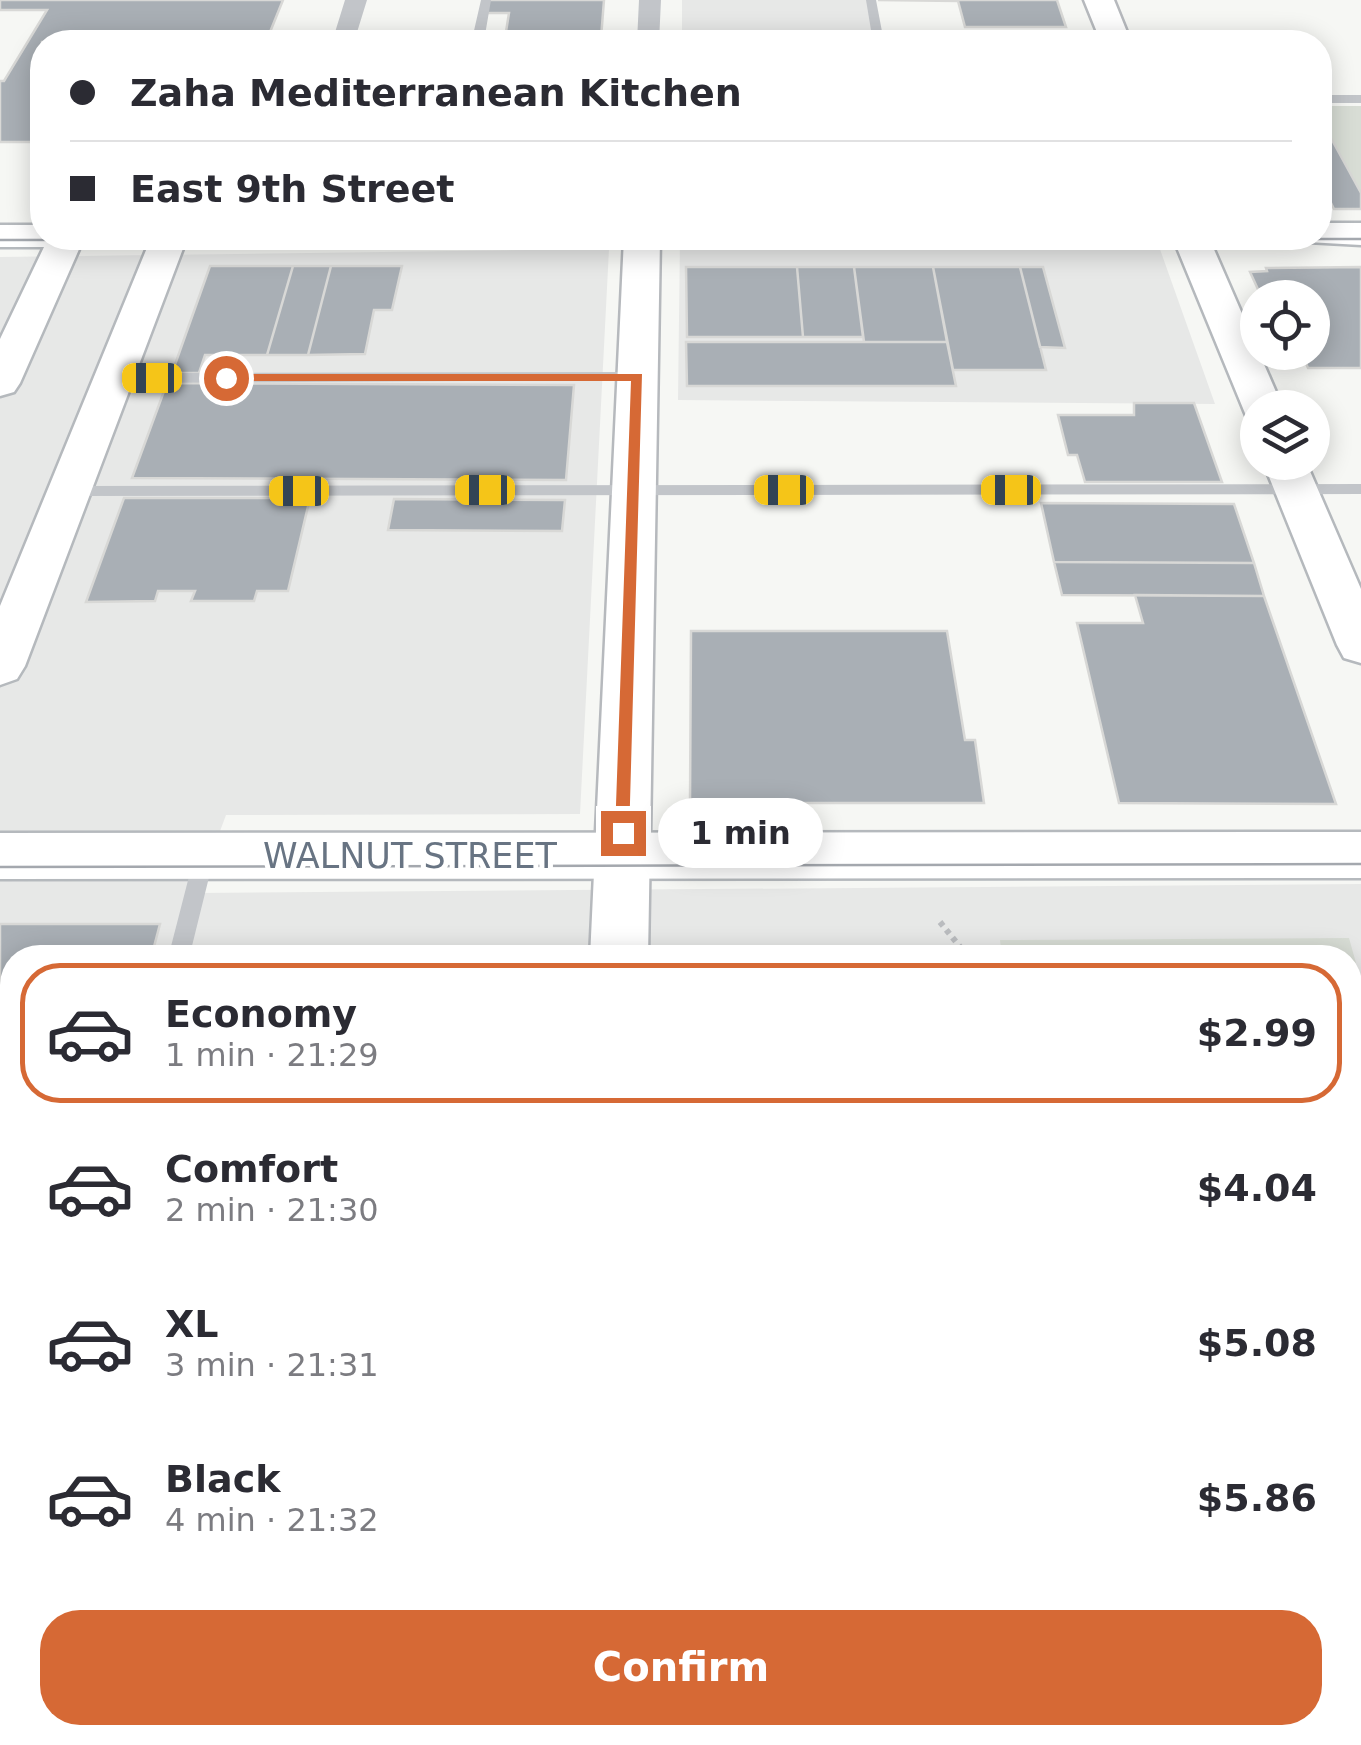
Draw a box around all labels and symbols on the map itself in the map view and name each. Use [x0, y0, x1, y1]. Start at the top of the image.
route start [204, 356, 249, 401]
car [122, 363, 182, 393]
car [455, 475, 515, 505]
car [754, 475, 814, 505]
car [981, 475, 1041, 505]
car [269, 476, 329, 506]
callout: 1 min [658, 798, 823, 868]
route end [601, 811, 646, 856]
street label: WALNUT STREET [263, 836, 558, 876]

